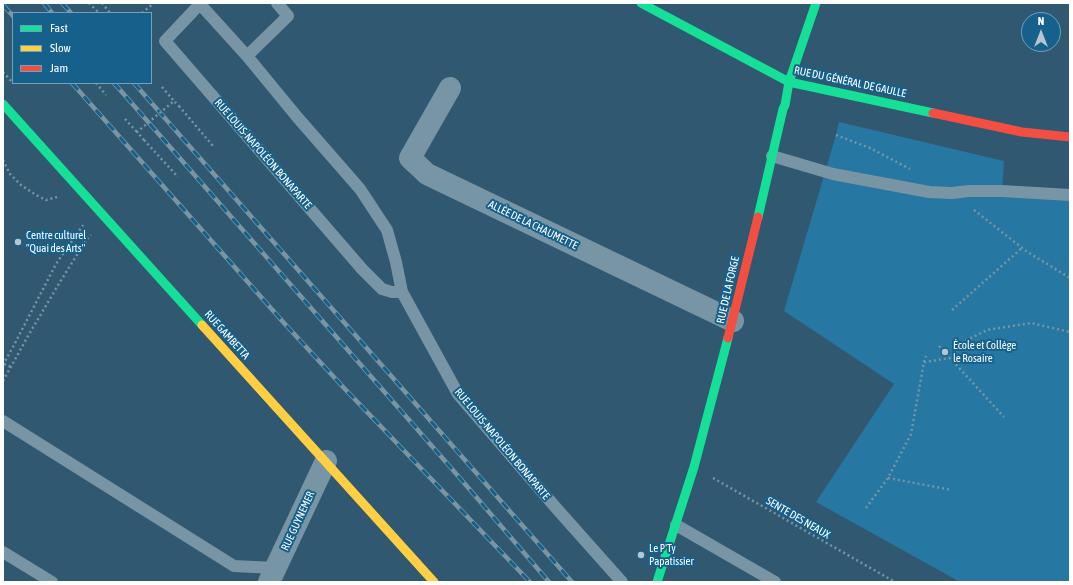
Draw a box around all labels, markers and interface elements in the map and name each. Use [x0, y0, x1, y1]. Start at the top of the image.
legend [12, 12, 152, 84]
north arrow [1021, 12, 1061, 52]
text: N [1038, 15, 1044, 27]
text: Fast [50, 21, 68, 35]
text: Slow [50, 41, 71, 55]
text: Jam [50, 61, 68, 75]
street label: RUE DU GÉNÉRAL DE GAULLE [793, 64, 907, 100]
street label: RUE LOUIS-NAPOLÉON BONAPARTE [212, 96, 314, 212]
street label: ALLÉE DE LA CHAUMETTE [486, 198, 580, 252]
place label: Centre culturel "Quai des Arts" [26, 229, 86, 255]
marker: Centre culturel "Quai des Arts" [13, 237, 23, 247]
street label: RUE DE LA FORGE [714, 255, 742, 325]
street label: RUE GAMBETTA [202, 308, 252, 362]
place label: École et Collège le Rosaire [953, 339, 1016, 365]
marker: École et Collège le Rosaire [940, 347, 950, 357]
street label: RUE LOUIS-NAPOLÉON BONAPARTE [452, 386, 552, 502]
street label: RUE GUYNEMER [278, 489, 318, 553]
street label: SENTE DES NEAUX [764, 494, 832, 542]
place label: Le P'Ty Papatissier [649, 542, 694, 568]
marker: Le P'Ty Papatissier [636, 550, 646, 560]

